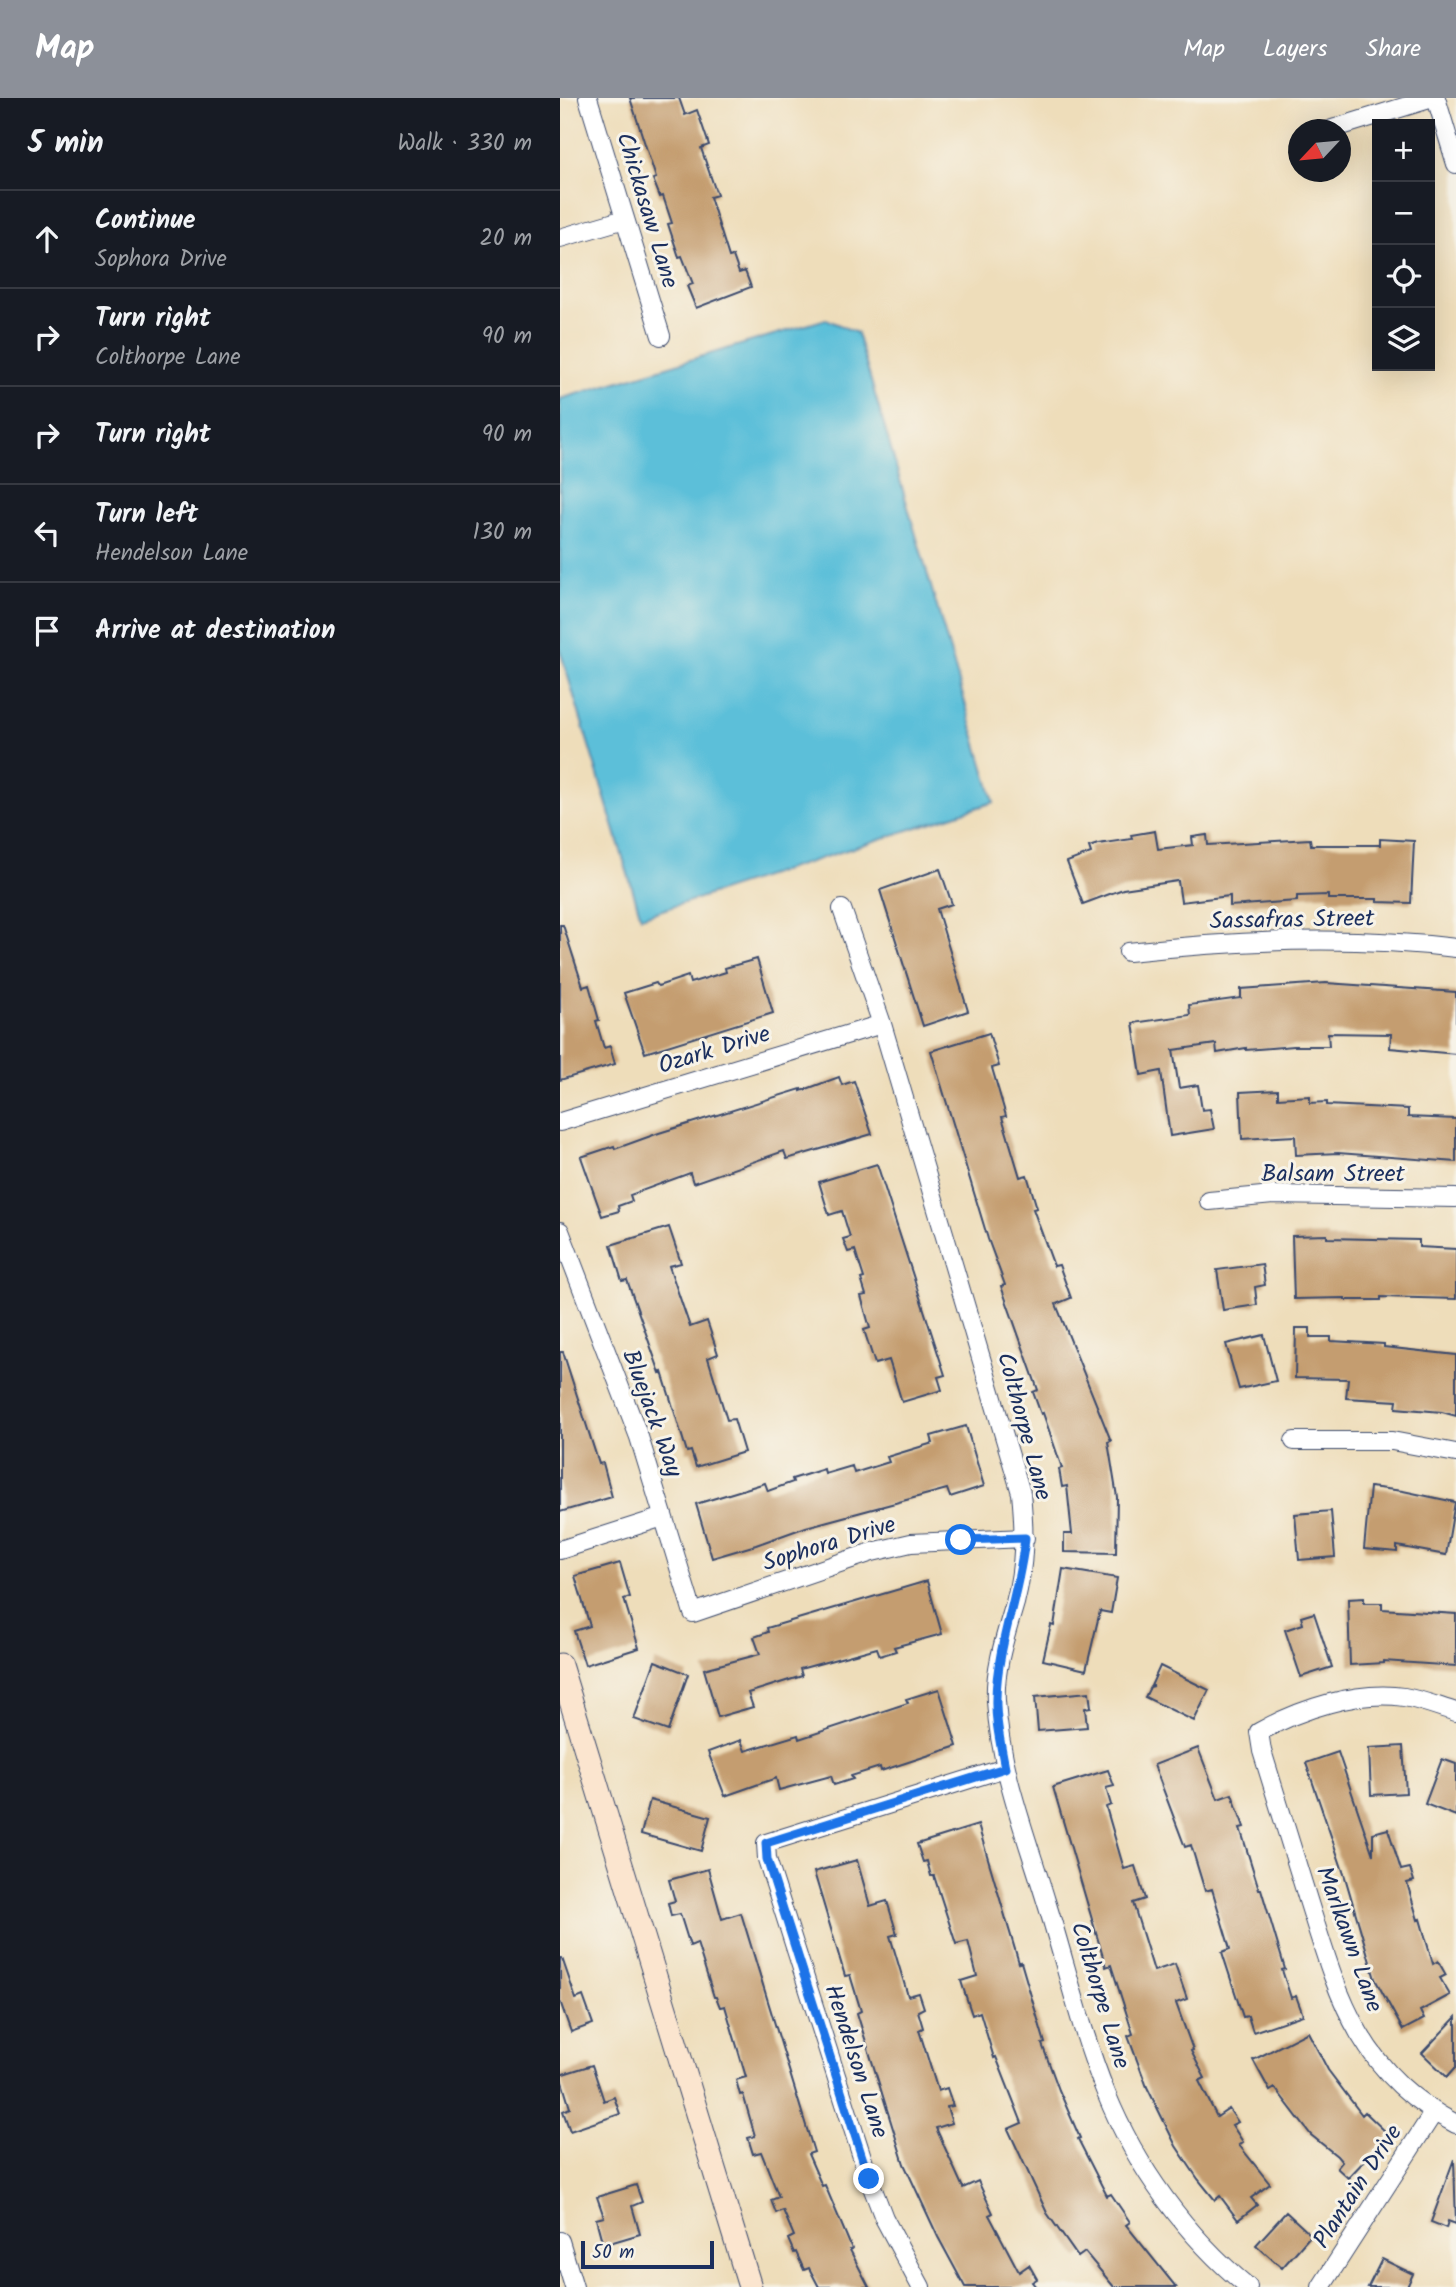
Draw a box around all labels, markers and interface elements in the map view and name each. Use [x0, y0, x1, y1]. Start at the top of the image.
text: Map [35, 23, 95, 76]
text: Map [1183, 30, 1225, 69]
text: Layers [1263, 30, 1327, 69]
text: Share [1365, 30, 1421, 69]
north arrow [1288, 119, 1351, 182]
map controls [1372, 119, 1435, 371]
button: + [1372, 119, 1435, 182]
text: 5 min [28, 120, 104, 168]
text: Walk · 330 m [398, 126, 532, 162]
street label: Chickasaw Lane [604, 128, 689, 293]
button: − [1372, 182, 1435, 245]
text: Continue [95, 200, 196, 242]
icon: ahead [28, 220, 66, 258]
text: 20 m [480, 221, 532, 257]
text: Sophora Drive [95, 242, 227, 278]
button: locate [1372, 245, 1435, 308]
text: Turn right [95, 298, 211, 340]
button: layers [1372, 308, 1435, 371]
icon: right [28, 318, 66, 356]
text: 90 m [482, 319, 532, 355]
text: Colthorpe Lane [95, 340, 241, 376]
text: Turn right [95, 414, 211, 456]
icon: right [28, 416, 66, 454]
text: 90 m [482, 417, 532, 453]
text: Turn left [95, 494, 198, 536]
icon: left [28, 514, 66, 552]
text: 130 m [473, 515, 532, 551]
text: Hendelson Lane [95, 536, 248, 572]
text: Arrive at destination [95, 610, 335, 652]
icon: arrive [28, 612, 66, 650]
street label: Sassafras Street [1209, 900, 1375, 941]
street label: Ozark Drive [654, 1015, 776, 1086]
street label: Balsam Street [1261, 1155, 1405, 1194]
street label: Bluejack Way [610, 1344, 693, 1484]
street label: Colthorpe Lane [985, 1348, 1062, 1505]
street label: Sophora Drive [758, 1506, 901, 1583]
route start [945, 1524, 976, 1555]
street label: Marlkawn Lane [1304, 1861, 1393, 2018]
street label: Colthorpe Lane [1059, 1917, 1140, 2074]
street label: Hendelson Lane [812, 1979, 899, 2144]
street label: Plantain Drive [1303, 2117, 1413, 2257]
route end [853, 2163, 884, 2194]
scale bar [581, 2238, 714, 2270]
text: 50 m [592, 2238, 634, 2268]

